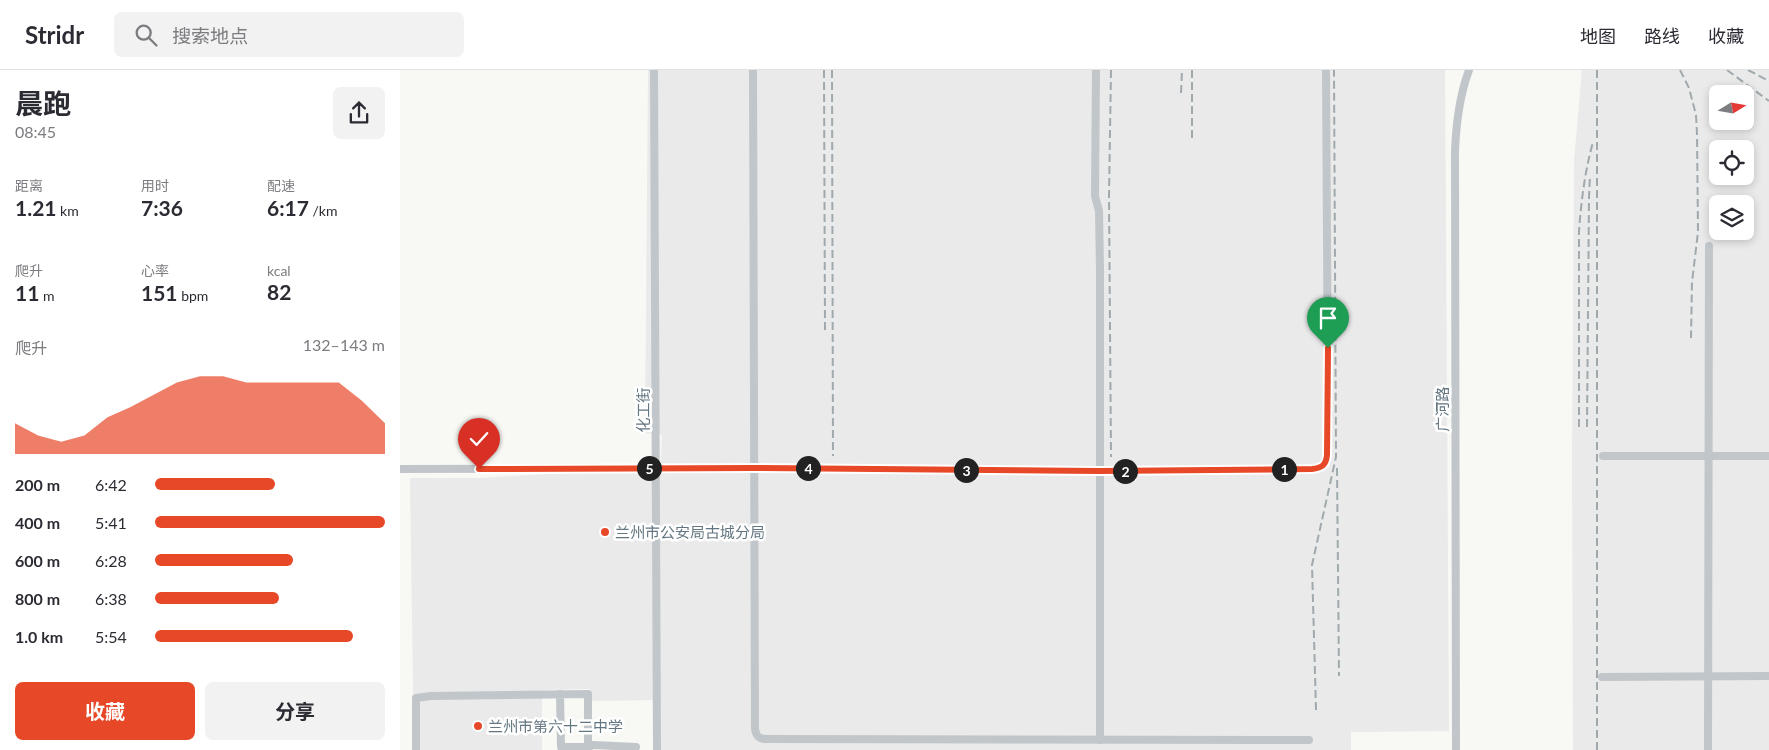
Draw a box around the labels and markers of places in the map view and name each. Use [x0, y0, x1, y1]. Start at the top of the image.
pin [1307, 297, 1349, 348]
pin [458, 418, 500, 469]
pin: 5 [636, 456, 662, 480]
pin: 4 [796, 456, 820, 480]
pin: 1 [1272, 456, 1296, 482]
pin: 3 [954, 458, 978, 482]
pin: 2 [1112, 458, 1138, 484]
place label: 兰州市公安局古城分局 [615, 523, 765, 541]
marker: 兰州市公安局古城分局 [599, 526, 611, 538]
place label: 兰州市第六十二中学 [488, 717, 623, 735]
marker: 兰州市第六十二中学 [472, 720, 484, 732]

